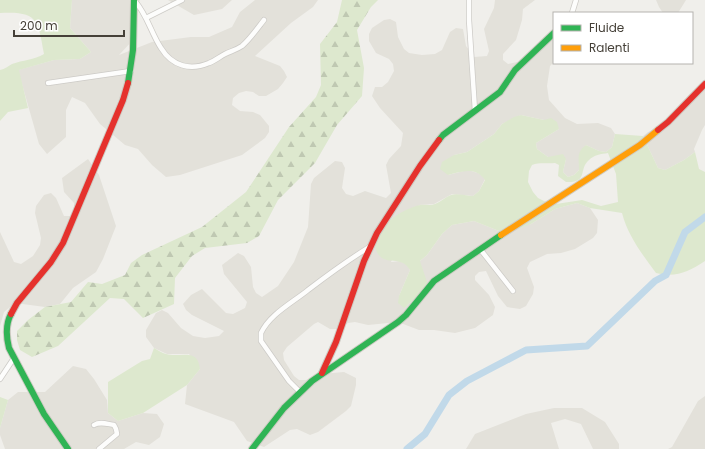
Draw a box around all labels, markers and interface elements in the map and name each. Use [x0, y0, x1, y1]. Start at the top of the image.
scale bar [14, 12, 124, 38]
legend [553, 12, 693, 64]
text: 200 m [20, 17, 58, 34]
text: Fluide [589, 19, 624, 36]
text: Ralenti [589, 39, 630, 56]

